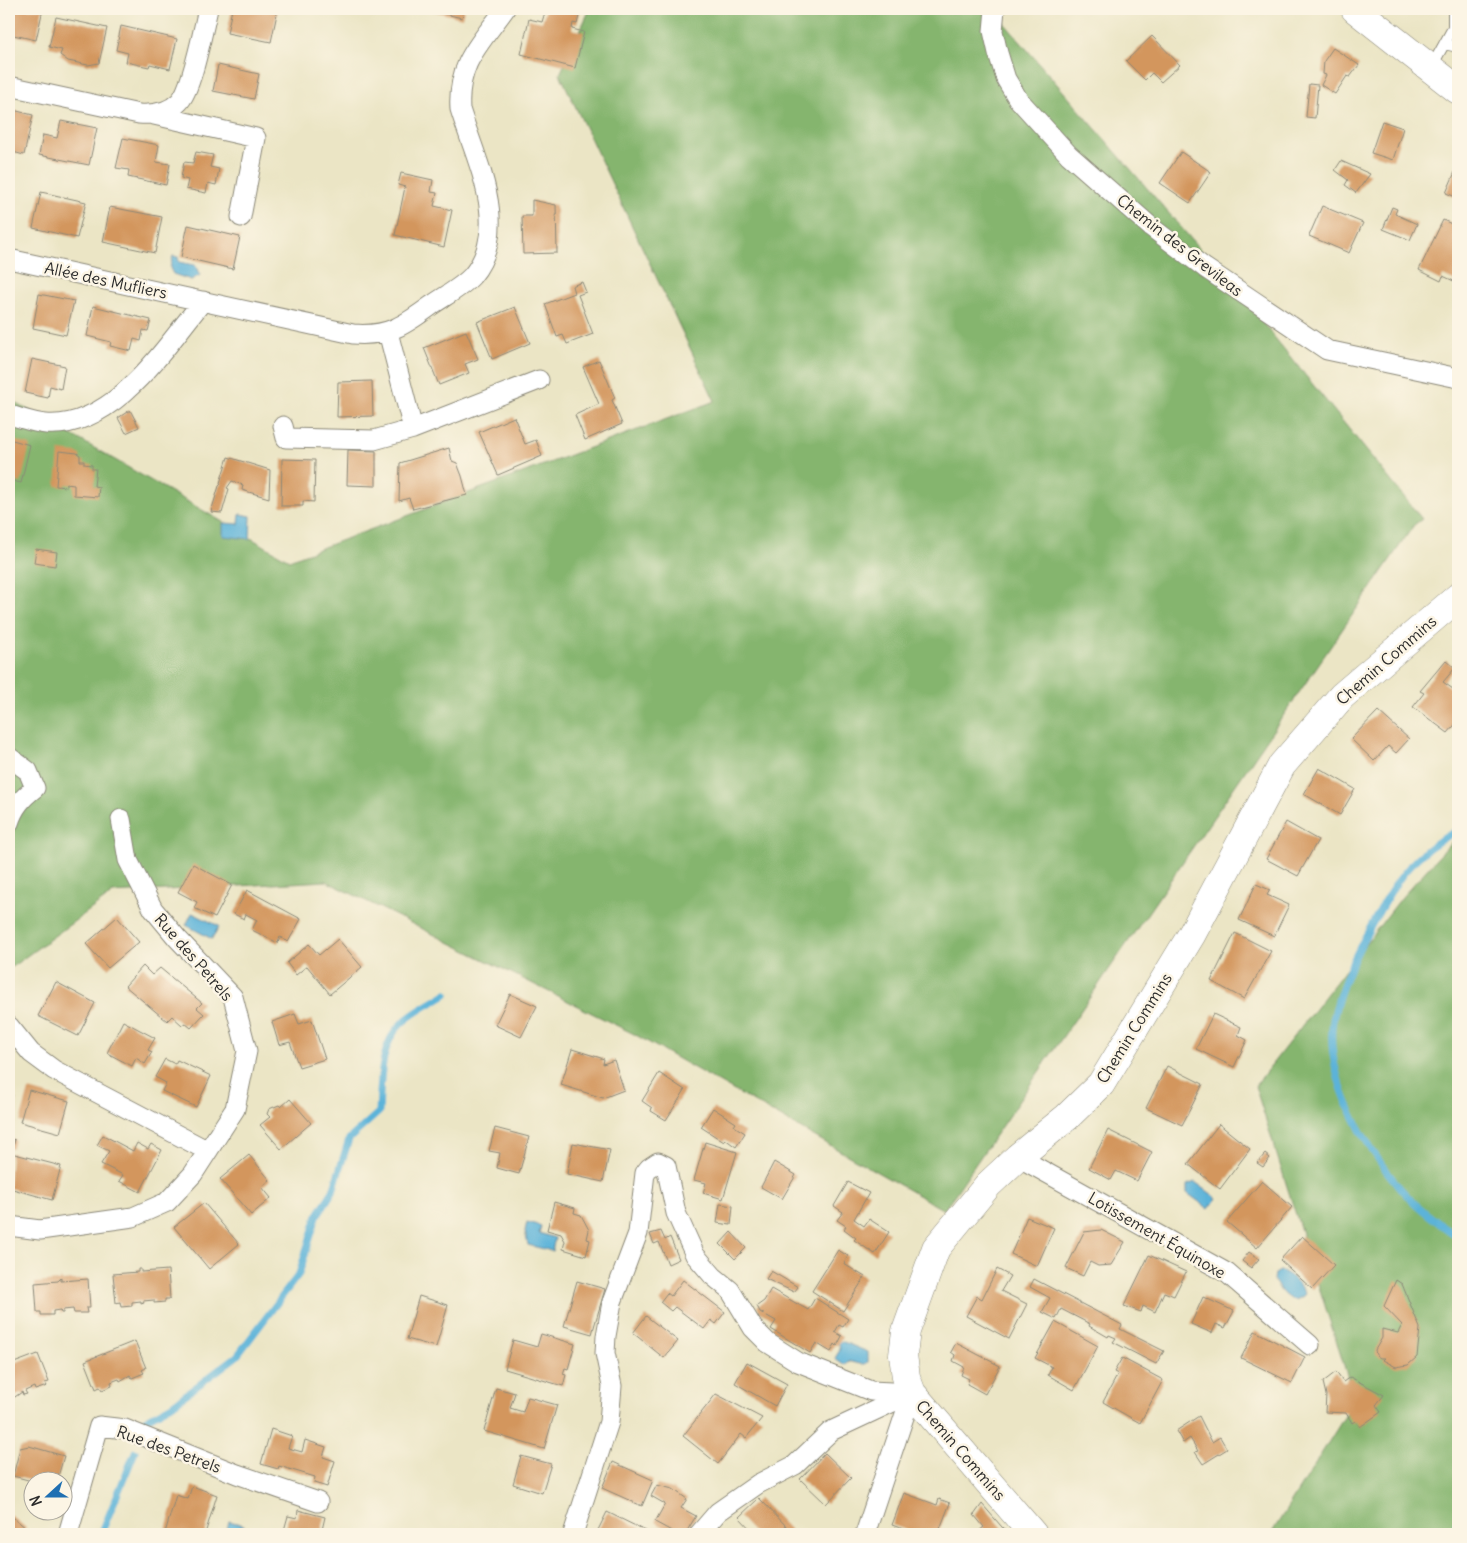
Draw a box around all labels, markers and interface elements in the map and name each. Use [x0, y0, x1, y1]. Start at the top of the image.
street label: Chemin des Grevileas [1113, 190, 1247, 300]
street label: Allée des Mufliers [43, 257, 169, 303]
street label: Chemin Commins [1332, 611, 1440, 709]
street label: Rue des Petrels [151, 909, 237, 1005]
street label: Chemin Commins [1092, 969, 1176, 1087]
street label: Lotissement Équinoxe [1085, 1187, 1229, 1283]
street label: Chemin Commins [912, 1396, 1010, 1504]
street label: Rue des Petrels [114, 1421, 224, 1477]
north arrow [22, 1470, 72, 1520]
text: N [26, 1493, 46, 1508]

